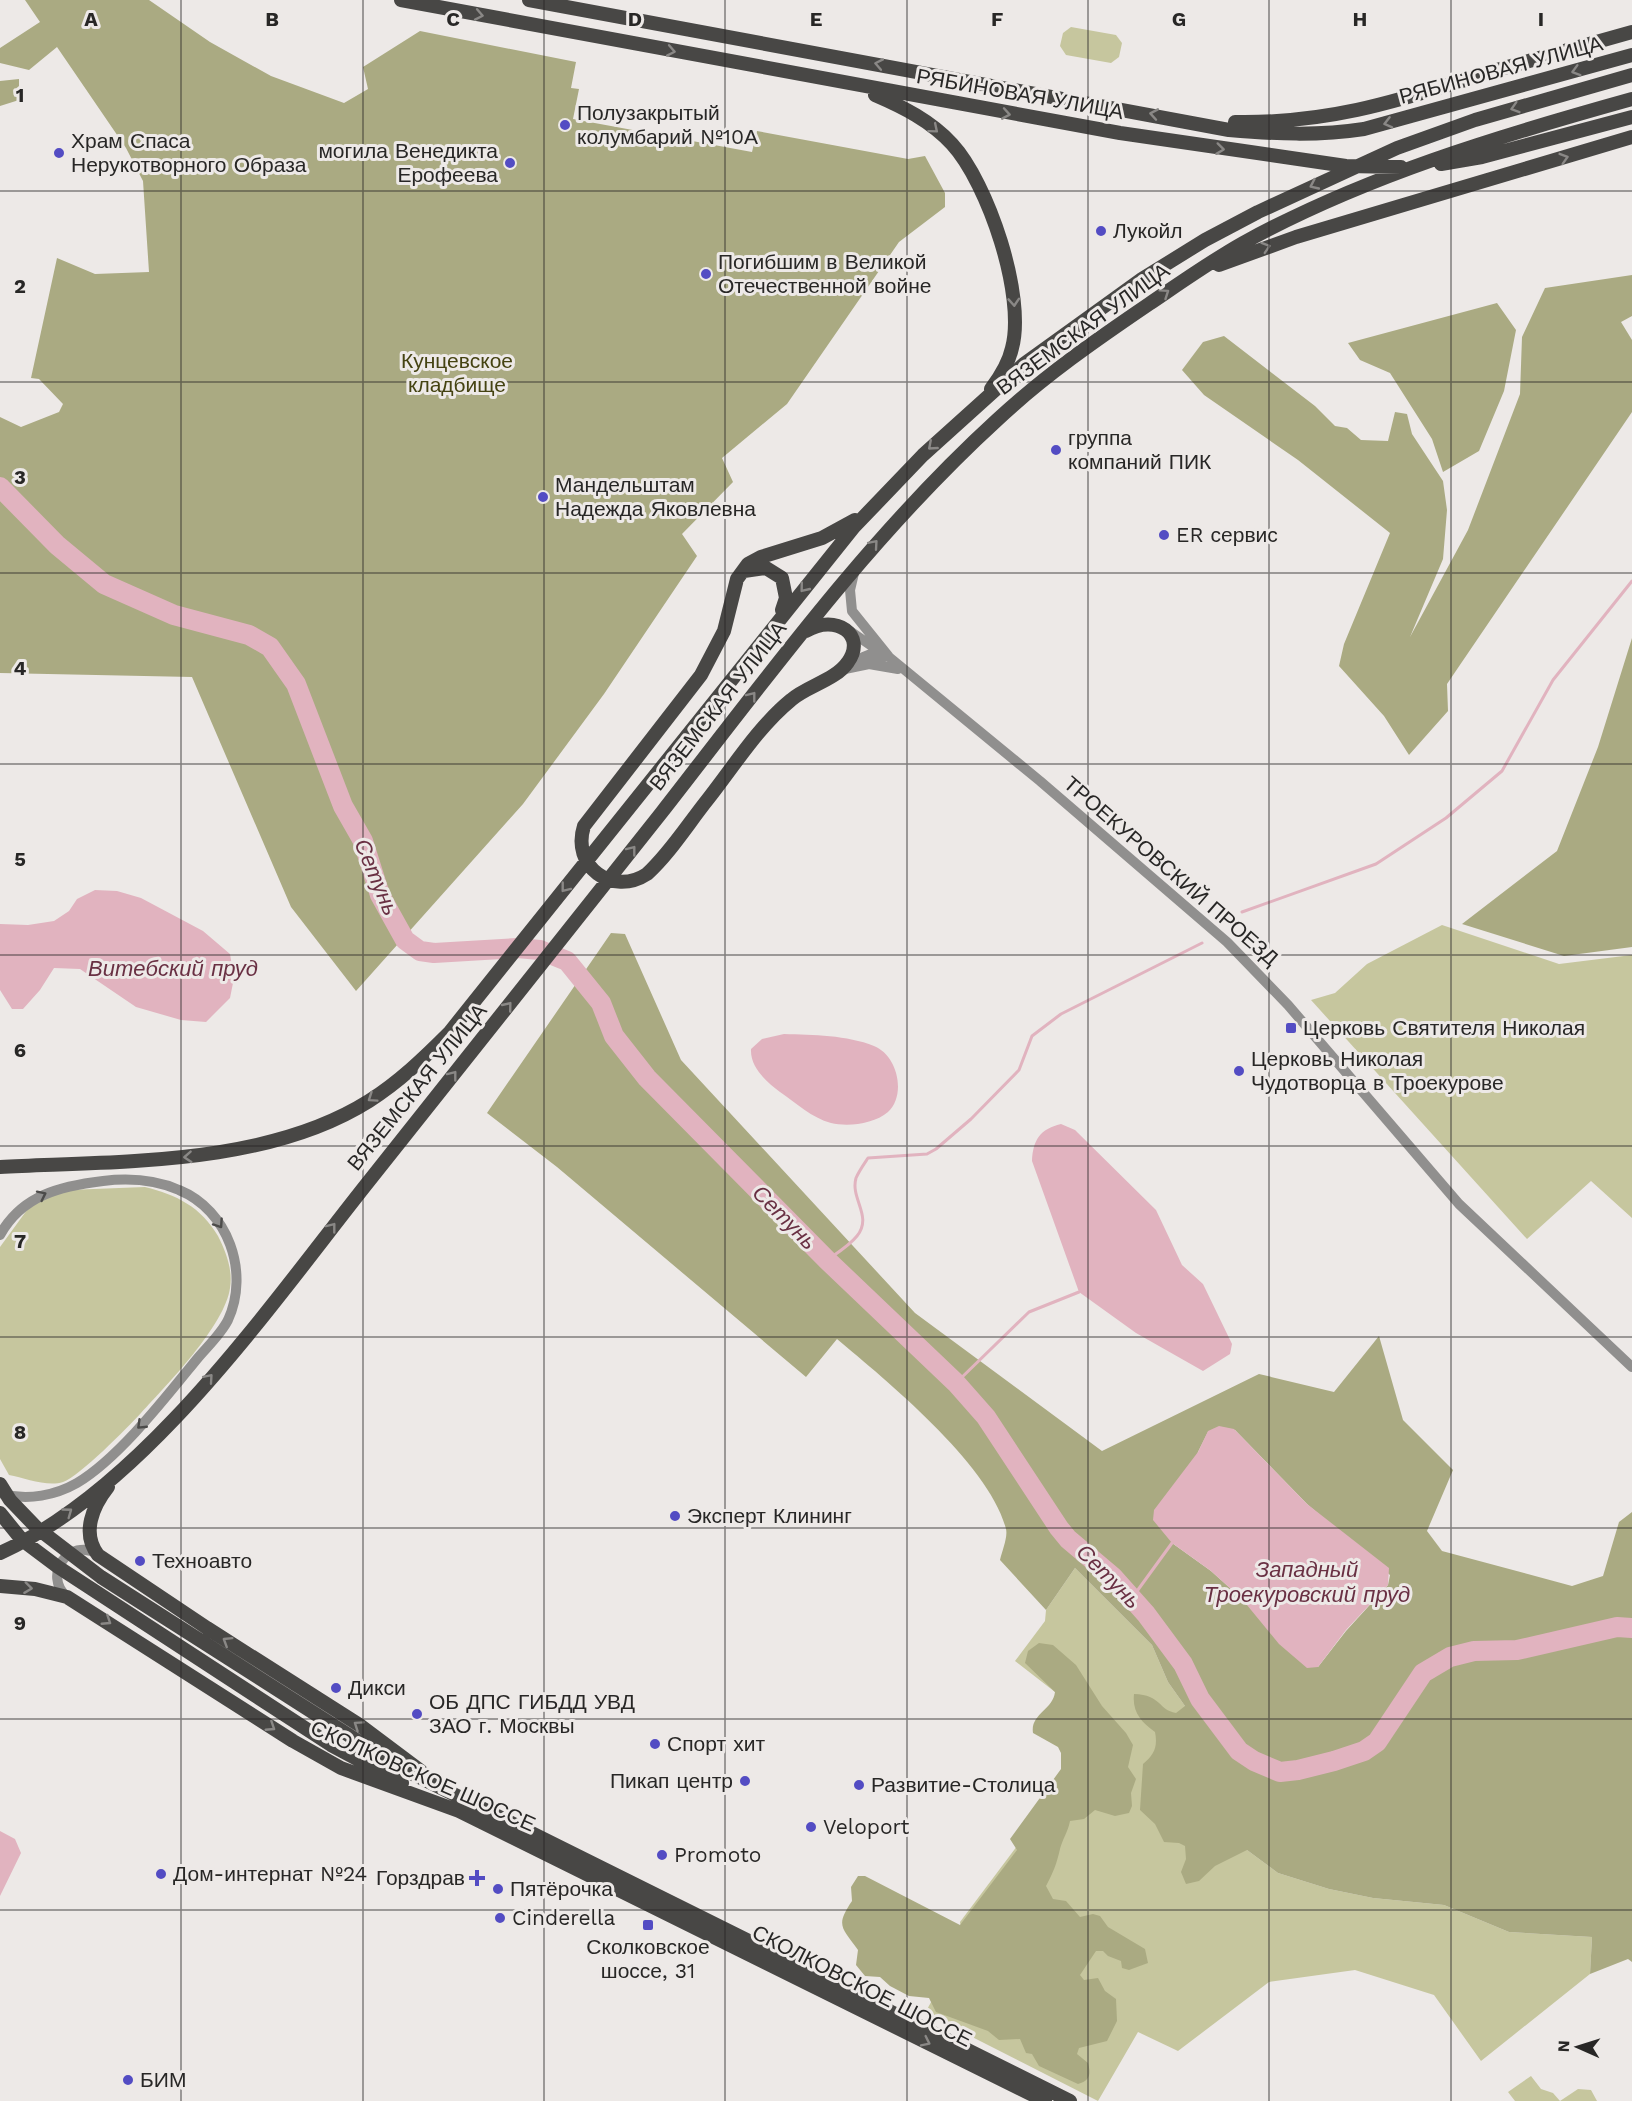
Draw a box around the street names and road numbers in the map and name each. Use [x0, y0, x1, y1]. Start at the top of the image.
street label: РЯБИНОВАЯ УЛИЦА [1396, 30, 1605, 109]
street label: РЯБИНОВАЯ УЛИЦА [915, 63, 1126, 124]
street label: ВЯЗЕМСКАЯ УЛИЦА [991, 258, 1174, 400]
street label: ВЯЗЕМСКАЯ УЛИЦА [644, 616, 791, 795]
street label: ТРОЕКУРОВСКИЙ ПРОЕЗД [1059, 771, 1284, 971]
street label: ВЯЗЕМСКАЯ УЛИЦА [342, 998, 492, 1175]
street label: СКОЛКОВСКОЕ ШОССЕ [307, 1715, 539, 1836]
street label: СКОЛКОВСКОЕ ШОССЕ [748, 1919, 976, 2052]

